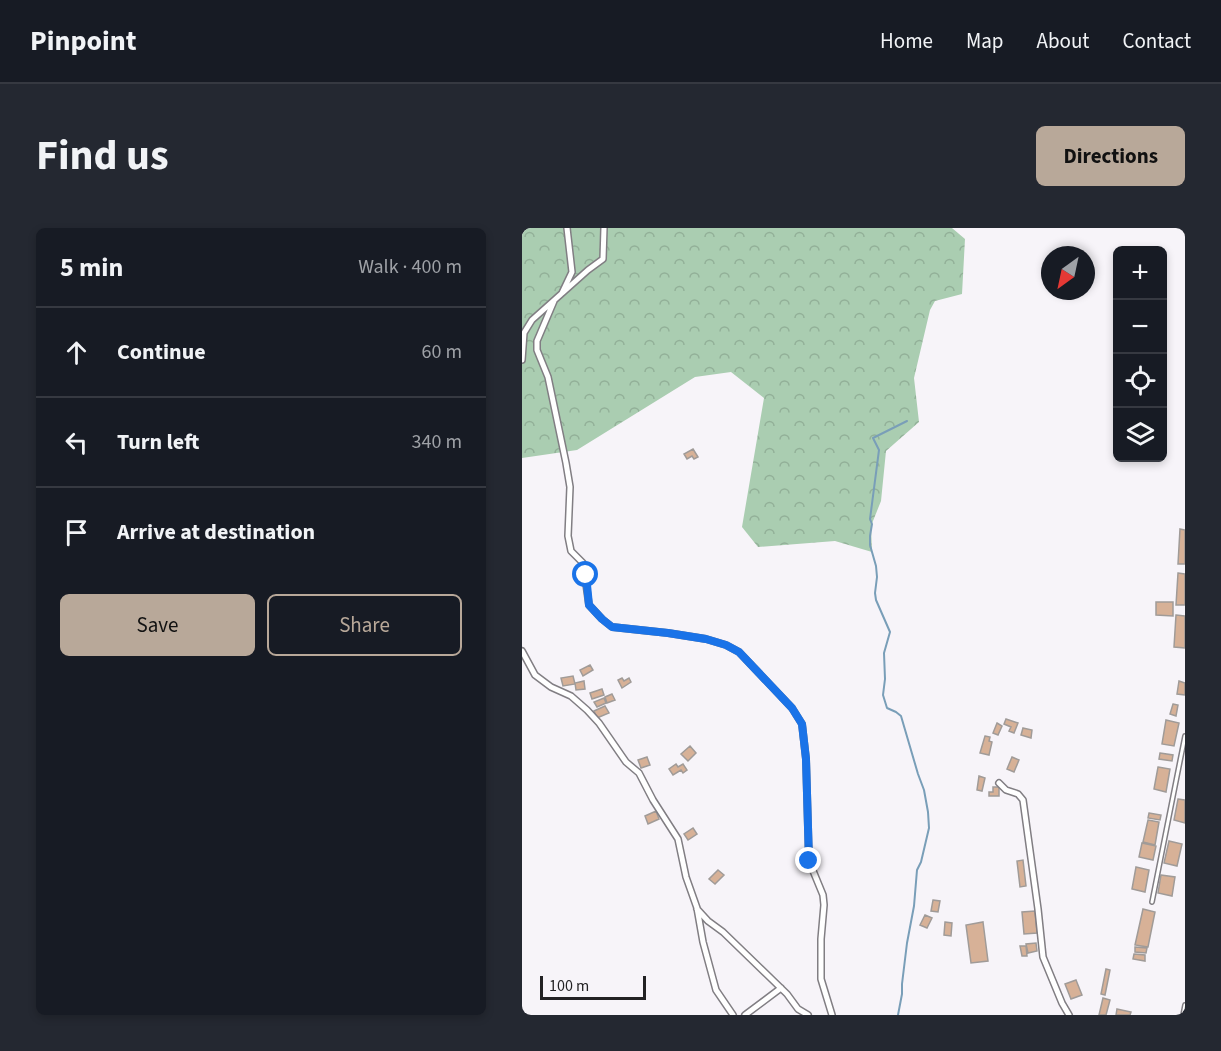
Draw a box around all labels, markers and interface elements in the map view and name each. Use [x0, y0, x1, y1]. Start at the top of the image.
text: Pinpoint [30, 21, 137, 61]
text: Home [880, 26, 933, 56]
text: Map [966, 26, 1004, 56]
text: About [1037, 26, 1089, 56]
text: Contact [1122, 26, 1191, 56]
text: Find us [36, 126, 169, 186]
button: Directions [1036, 126, 1185, 186]
north arrow [1041, 246, 1095, 300]
map controls [1113, 246, 1167, 462]
button: + [1113, 246, 1167, 300]
text: 5 min [60, 249, 123, 286]
text: Walk · 400 m [358, 253, 462, 281]
button: − [1113, 300, 1167, 354]
icon: ahead [60, 336, 93, 369]
text: Continue [117, 336, 206, 368]
text: 60 m [422, 338, 462, 366]
button: locate [1113, 354, 1167, 408]
button: layers [1113, 408, 1167, 462]
icon: left [60, 426, 93, 459]
text: Turn left [117, 426, 199, 458]
text: 340 m [412, 428, 462, 456]
icon: arrive [60, 516, 93, 549]
text: Arrive at destination [117, 516, 315, 548]
route start [572, 561, 598, 587]
button: Save [60, 594, 255, 656]
button: Share [267, 594, 462, 656]
route end [795, 847, 821, 873]
scale bar [540, 973, 646, 1000]
text: 100 m [549, 975, 589, 997]

